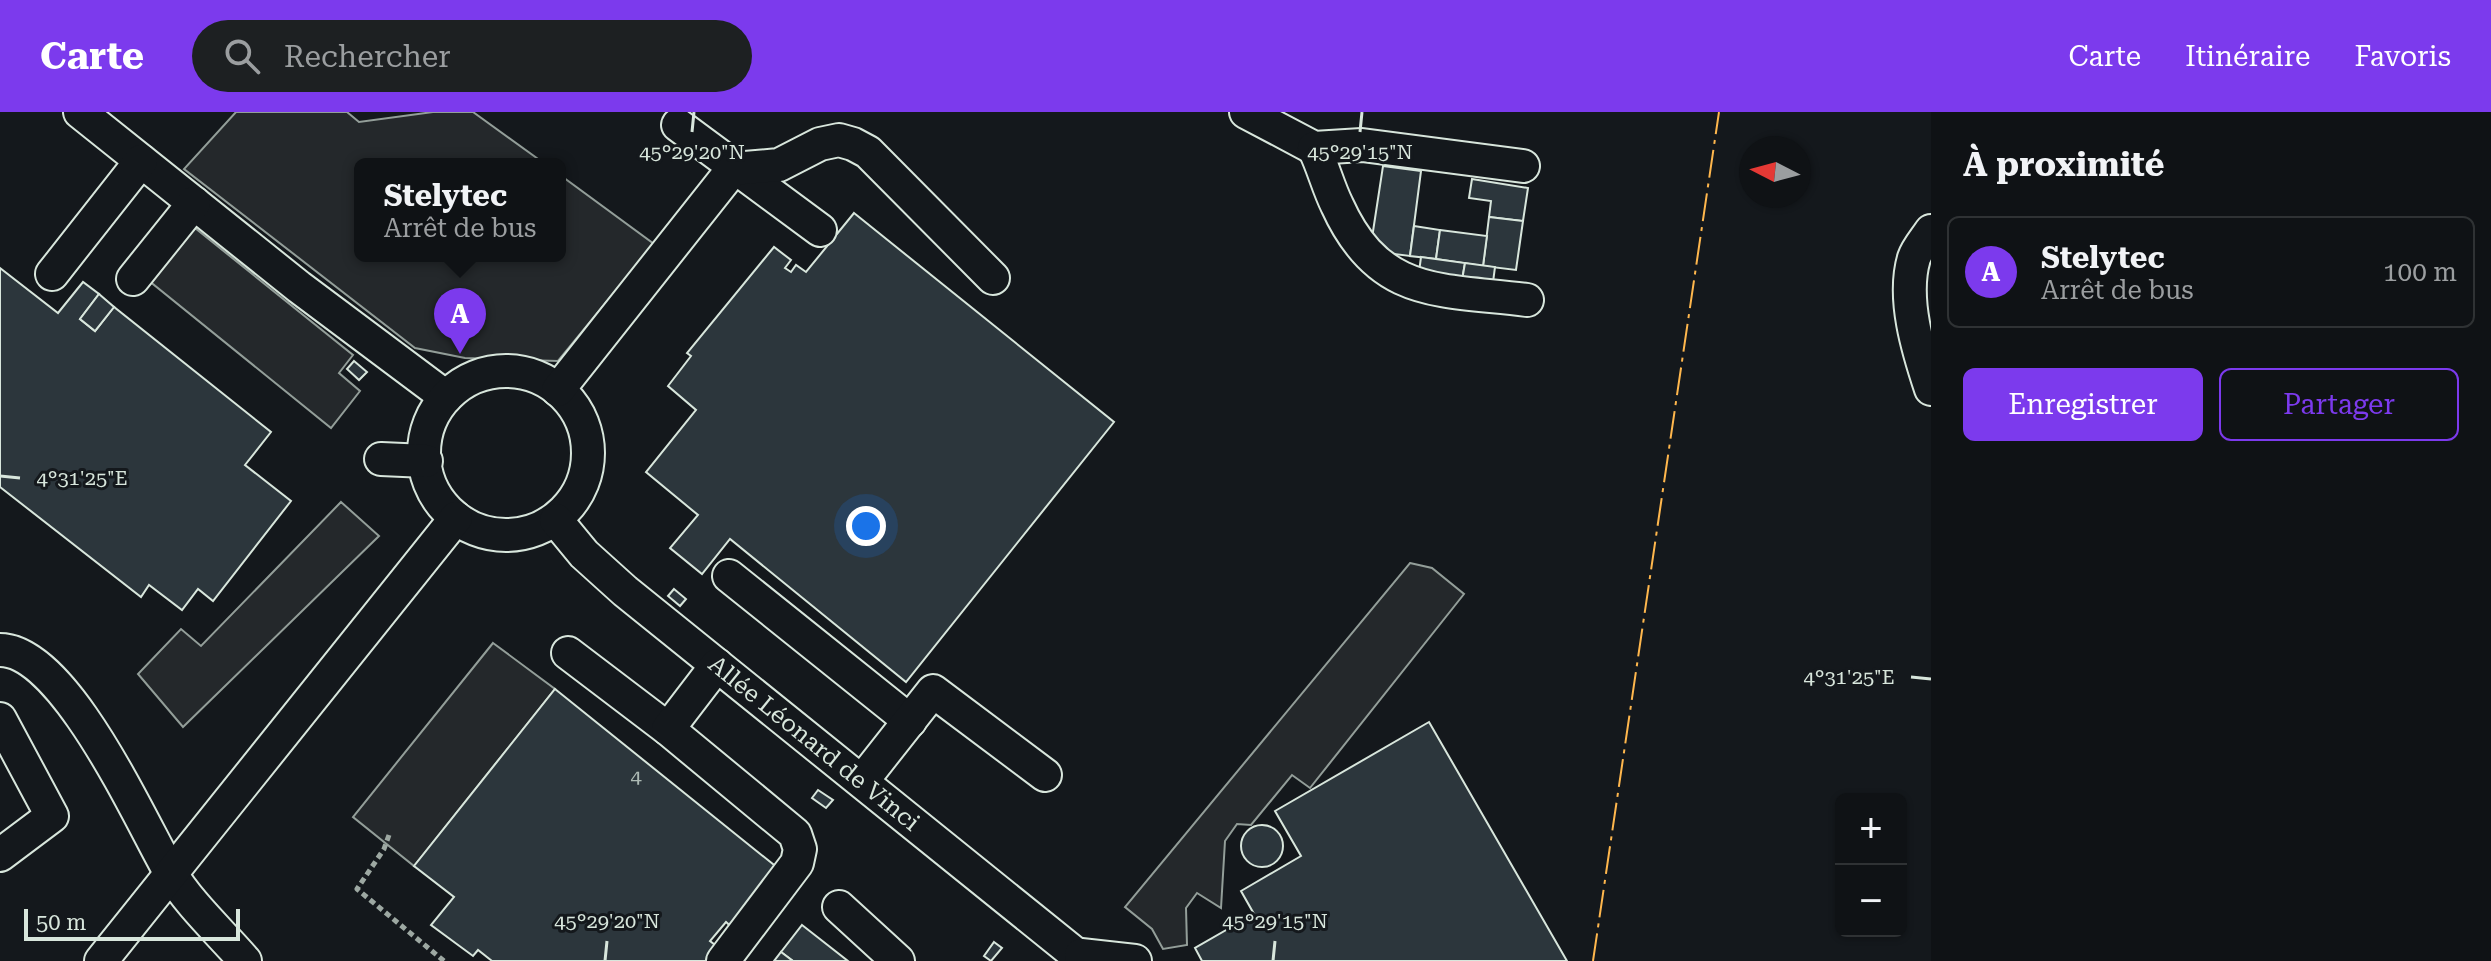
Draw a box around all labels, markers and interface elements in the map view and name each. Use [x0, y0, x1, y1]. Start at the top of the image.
search box [192, 20, 752, 92]
text: Carte [40, 34, 144, 78]
icon: search [220, 34, 264, 78]
text: Rechercher [284, 39, 451, 74]
text: Carte [2068, 40, 2141, 73]
text: Itinéraire [2185, 40, 2310, 73]
text: Favoris [2354, 40, 2451, 73]
north arrow [1739, 136, 1811, 208]
text: 45°29'20"N [639, 140, 745, 164]
text: 45°29'15"N [1307, 140, 1413, 164]
text: À proximité [1963, 144, 2164, 184]
popup [354, 158, 566, 262]
text: Stelytec [384, 178, 507, 213]
text: Arrêt de bus [384, 213, 536, 243]
text: Stelytec [2041, 240, 2165, 275]
text: A [1982, 257, 2000, 287]
text: 100 m [2383, 257, 2457, 287]
text: Arrêt de bus [2041, 275, 2194, 305]
pin: A [434, 288, 486, 354]
button: Enregistrer [1963, 368, 2203, 441]
button: Partager [2219, 368, 2459, 441]
text: 4°31'25"E [37, 466, 127, 490]
your location [846, 506, 886, 546]
street label: Allée Léonard de Vinci [703, 650, 925, 837]
text: 4°31'25"E [1804, 665, 1894, 689]
house number: 4 [630, 764, 642, 788]
map controls [1835, 793, 1907, 937]
button: + [1835, 793, 1907, 865]
button: − [1835, 865, 1907, 937]
scale bar [24, 905, 240, 941]
text: 45°29'20"N [554, 909, 660, 933]
text: 45°29'15"N [1222, 909, 1328, 933]
text: 50 m [36, 910, 86, 935]

